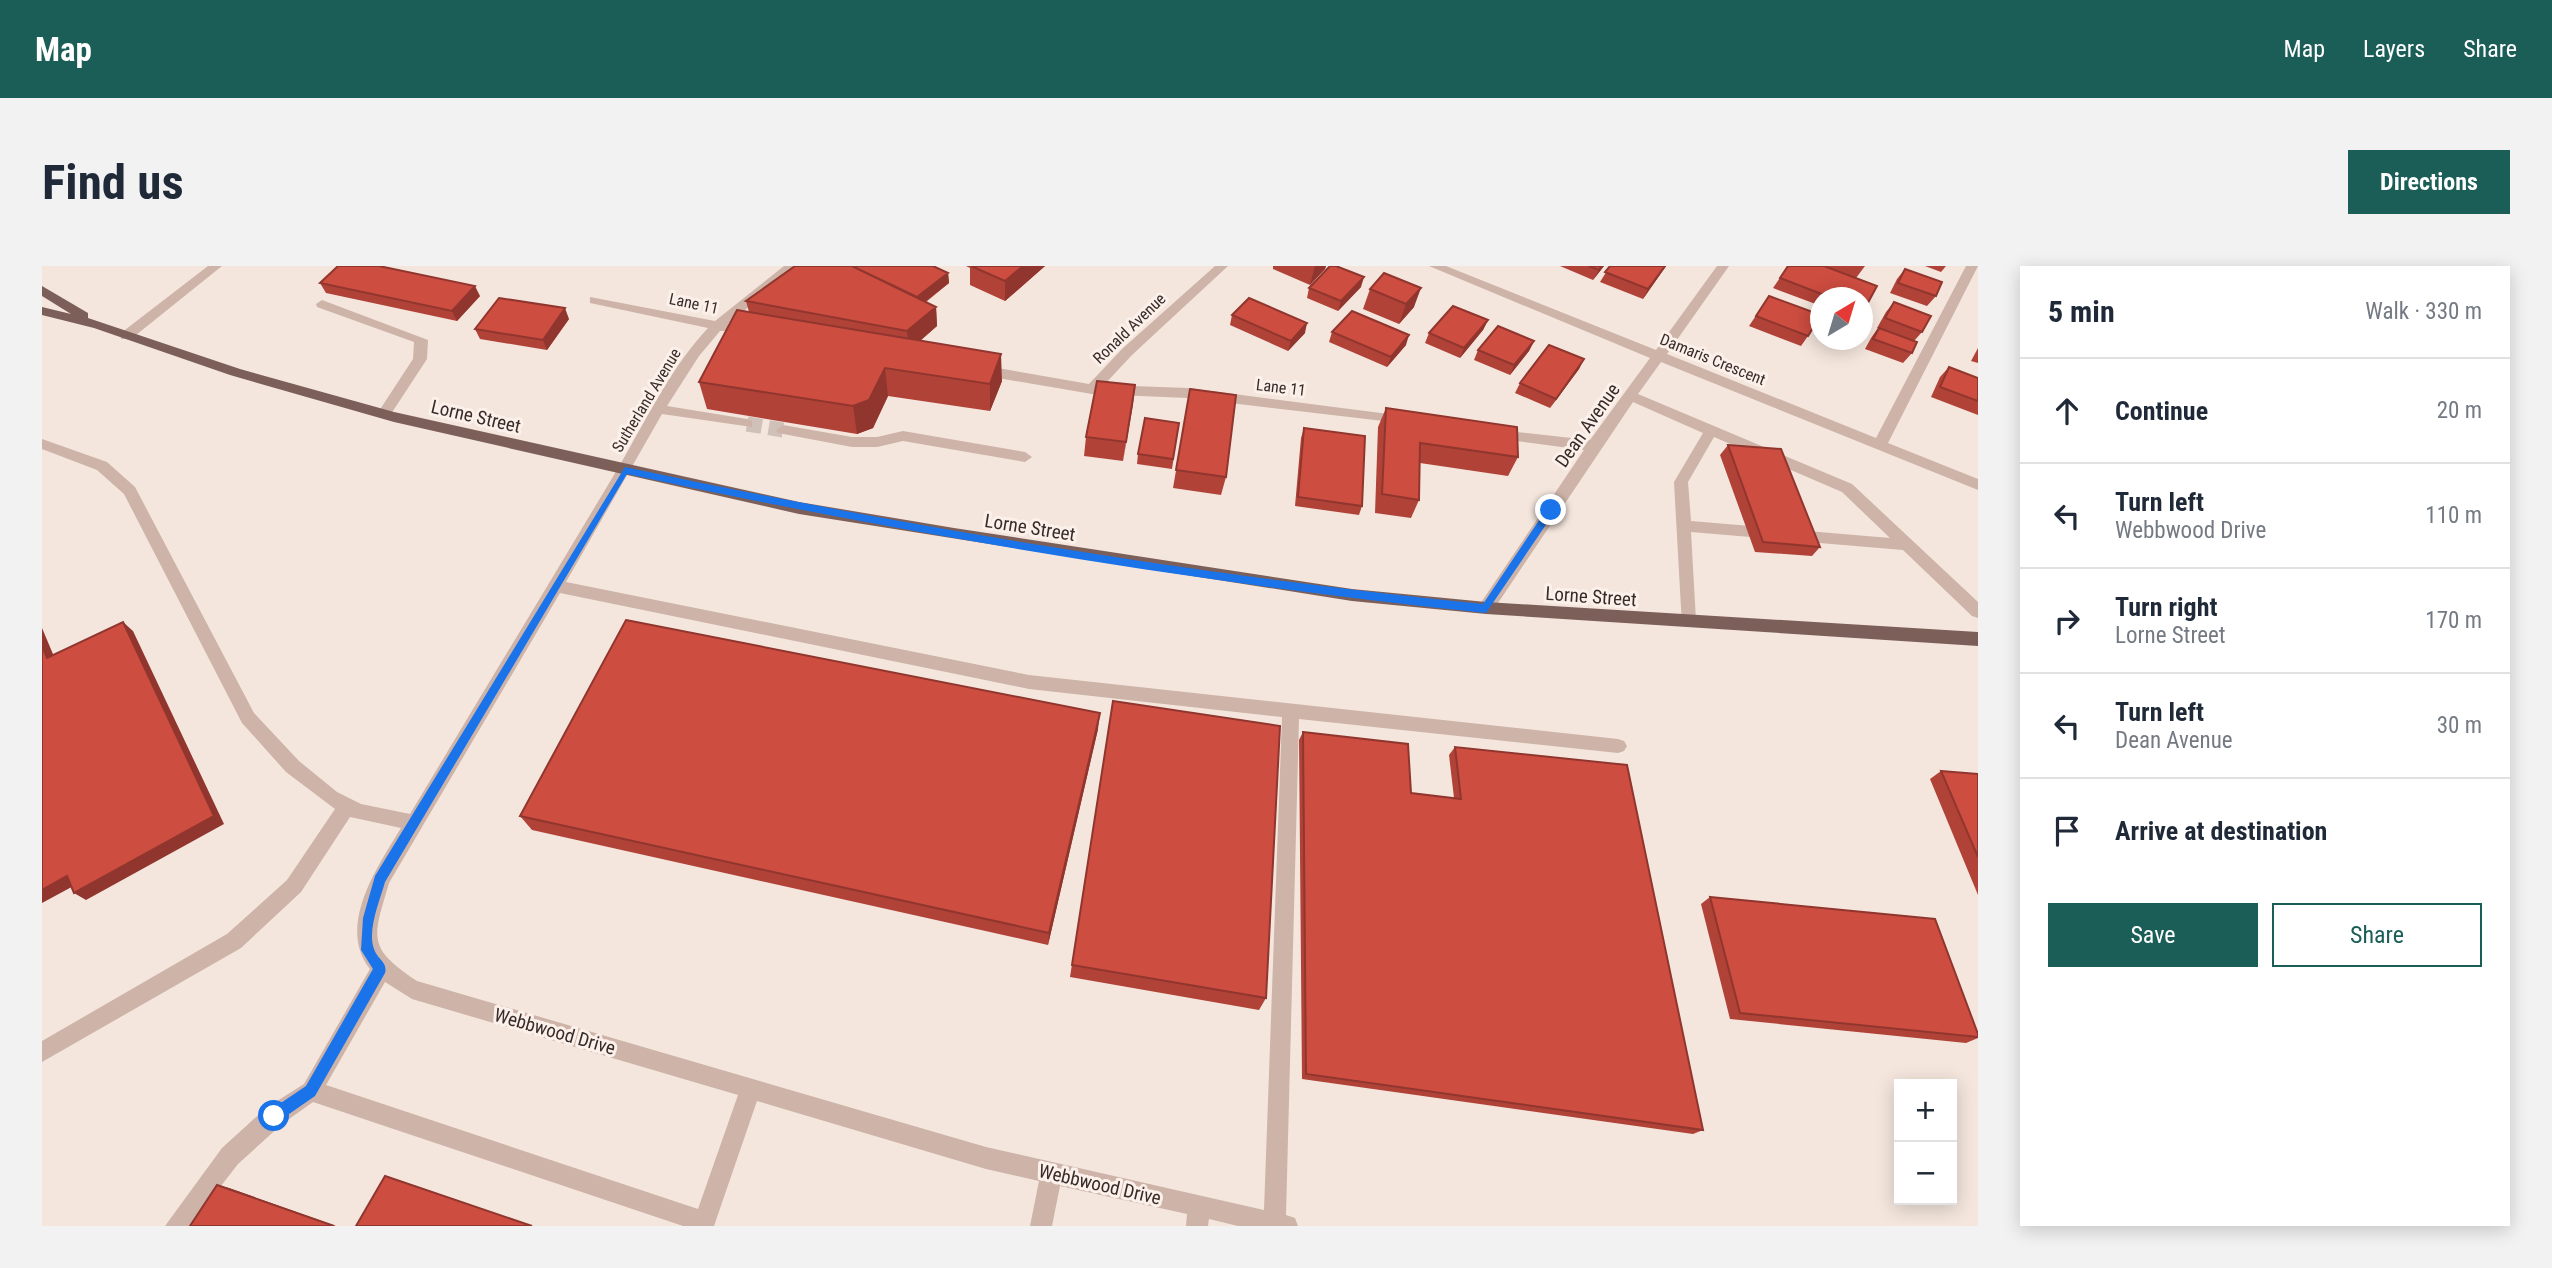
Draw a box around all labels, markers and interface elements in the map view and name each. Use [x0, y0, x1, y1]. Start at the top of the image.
text: Map [35, 30, 92, 69]
text: Map [2284, 35, 2325, 63]
text: Layers [2363, 35, 2425, 63]
text: Share [2463, 35, 2517, 63]
button: Directions [2348, 150, 2510, 214]
text: Find us [42, 154, 184, 211]
north arrow [1810, 287, 1873, 350]
street label: Lane 11 [667, 289, 720, 318]
street label: Ronald Avenue [1089, 289, 1169, 368]
text: 5 min [2048, 294, 2115, 329]
text: Walk · 330 m [2365, 298, 2482, 325]
street label: Damaris Crescent [1657, 330, 1769, 389]
street label: Sutherland Avenue [608, 345, 685, 456]
street label: Lane 11 [1255, 375, 1307, 400]
street label: Dean Avenue [1550, 379, 1625, 472]
icon: ahead [2048, 392, 2086, 430]
street label: Lorne Street [429, 395, 523, 438]
text: Continue [2115, 396, 2208, 426]
text: 20 m [2437, 397, 2482, 424]
text: Turn left [2115, 487, 2204, 517]
route end [1535, 494, 1566, 525]
icon: left [2048, 497, 2086, 535]
text: 110 m [2425, 502, 2482, 529]
street label: Lorne Street [983, 509, 1077, 546]
text: Webbwood Drive [2115, 517, 2266, 544]
street label: Lorne Street [1545, 582, 1637, 611]
text: Turn right [2115, 592, 2217, 622]
icon: right [2048, 602, 2086, 640]
text: 170 m [2425, 607, 2482, 634]
text: Lorne Street [2115, 622, 2226, 649]
text: Turn left [2115, 697, 2204, 727]
icon: left [2048, 707, 2086, 745]
text: 30 m [2437, 712, 2482, 739]
text: Dean Avenue [2115, 727, 2233, 754]
icon: arrive [2048, 812, 2086, 850]
text: Arrive at destination [2115, 816, 2327, 846]
button: Save [2048, 903, 2258, 967]
button: Share [2272, 903, 2482, 967]
street label: Webbwood Drive [492, 1003, 618, 1060]
map controls [1894, 1079, 1957, 1205]
button: + [1894, 1079, 1957, 1142]
route start [258, 1100, 289, 1131]
button: − [1894, 1142, 1957, 1205]
street label: Webbwood Drive [1036, 1159, 1163, 1210]

